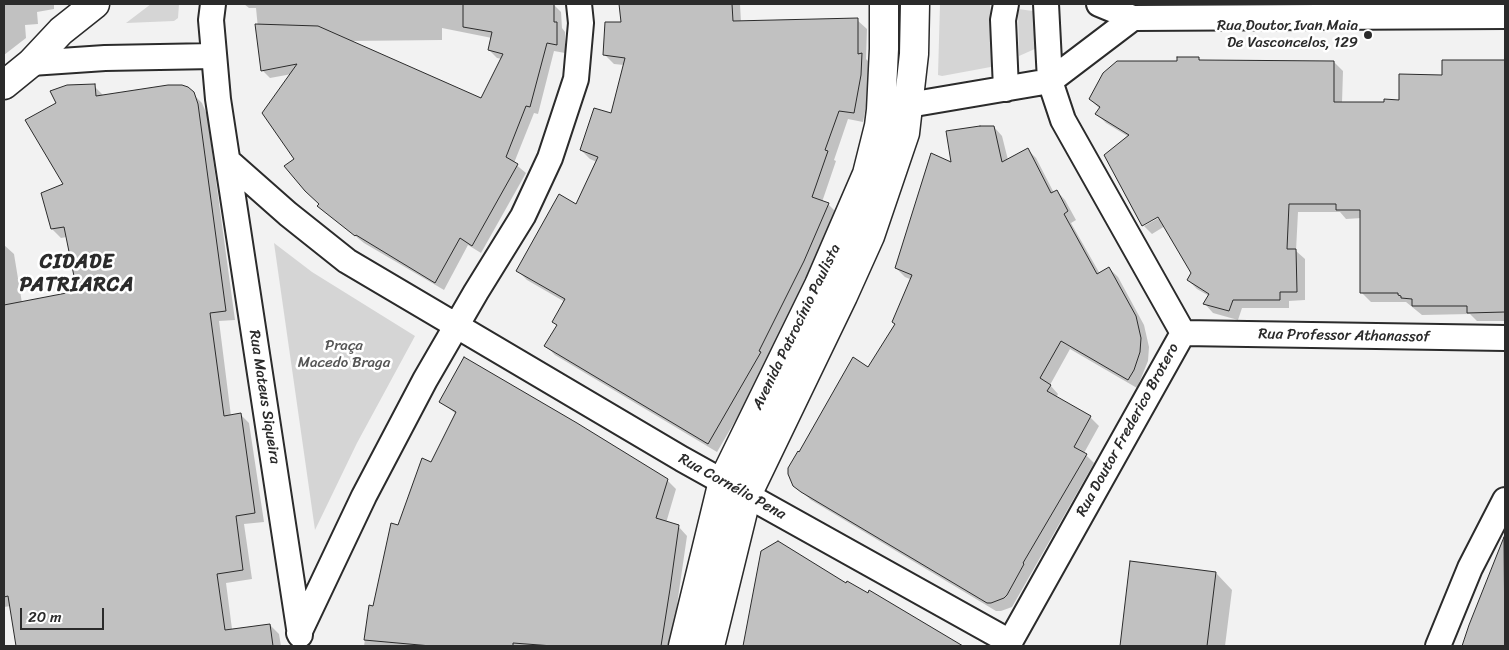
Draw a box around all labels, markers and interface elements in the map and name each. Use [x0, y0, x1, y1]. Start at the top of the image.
place label: Rua Doutor Ivan Maia De Vasconcelos, 129 [1217, 17, 1358, 52]
marker: Rua Doutor Ivan Maia De Vasconcelos, 129 [1362, 29, 1374, 41]
street label: Avenida Patrocínio Paulista [749, 241, 845, 413]
district label: CIDADE PATRIARCA [20, 251, 134, 298]
street label: Rua Professor Athanassof [1258, 326, 1430, 346]
street label: Rua Mateus Siqueira [245, 329, 283, 465]
park label: Praça Macedo Braga [298, 337, 390, 372]
street label: Rua Doutor Frederico Brotero [1073, 340, 1183, 520]
street label: Rua Cornélio Pena [675, 450, 789, 524]
scale bar [22, 598, 106, 630]
text: 20 m [28, 604, 62, 630]

